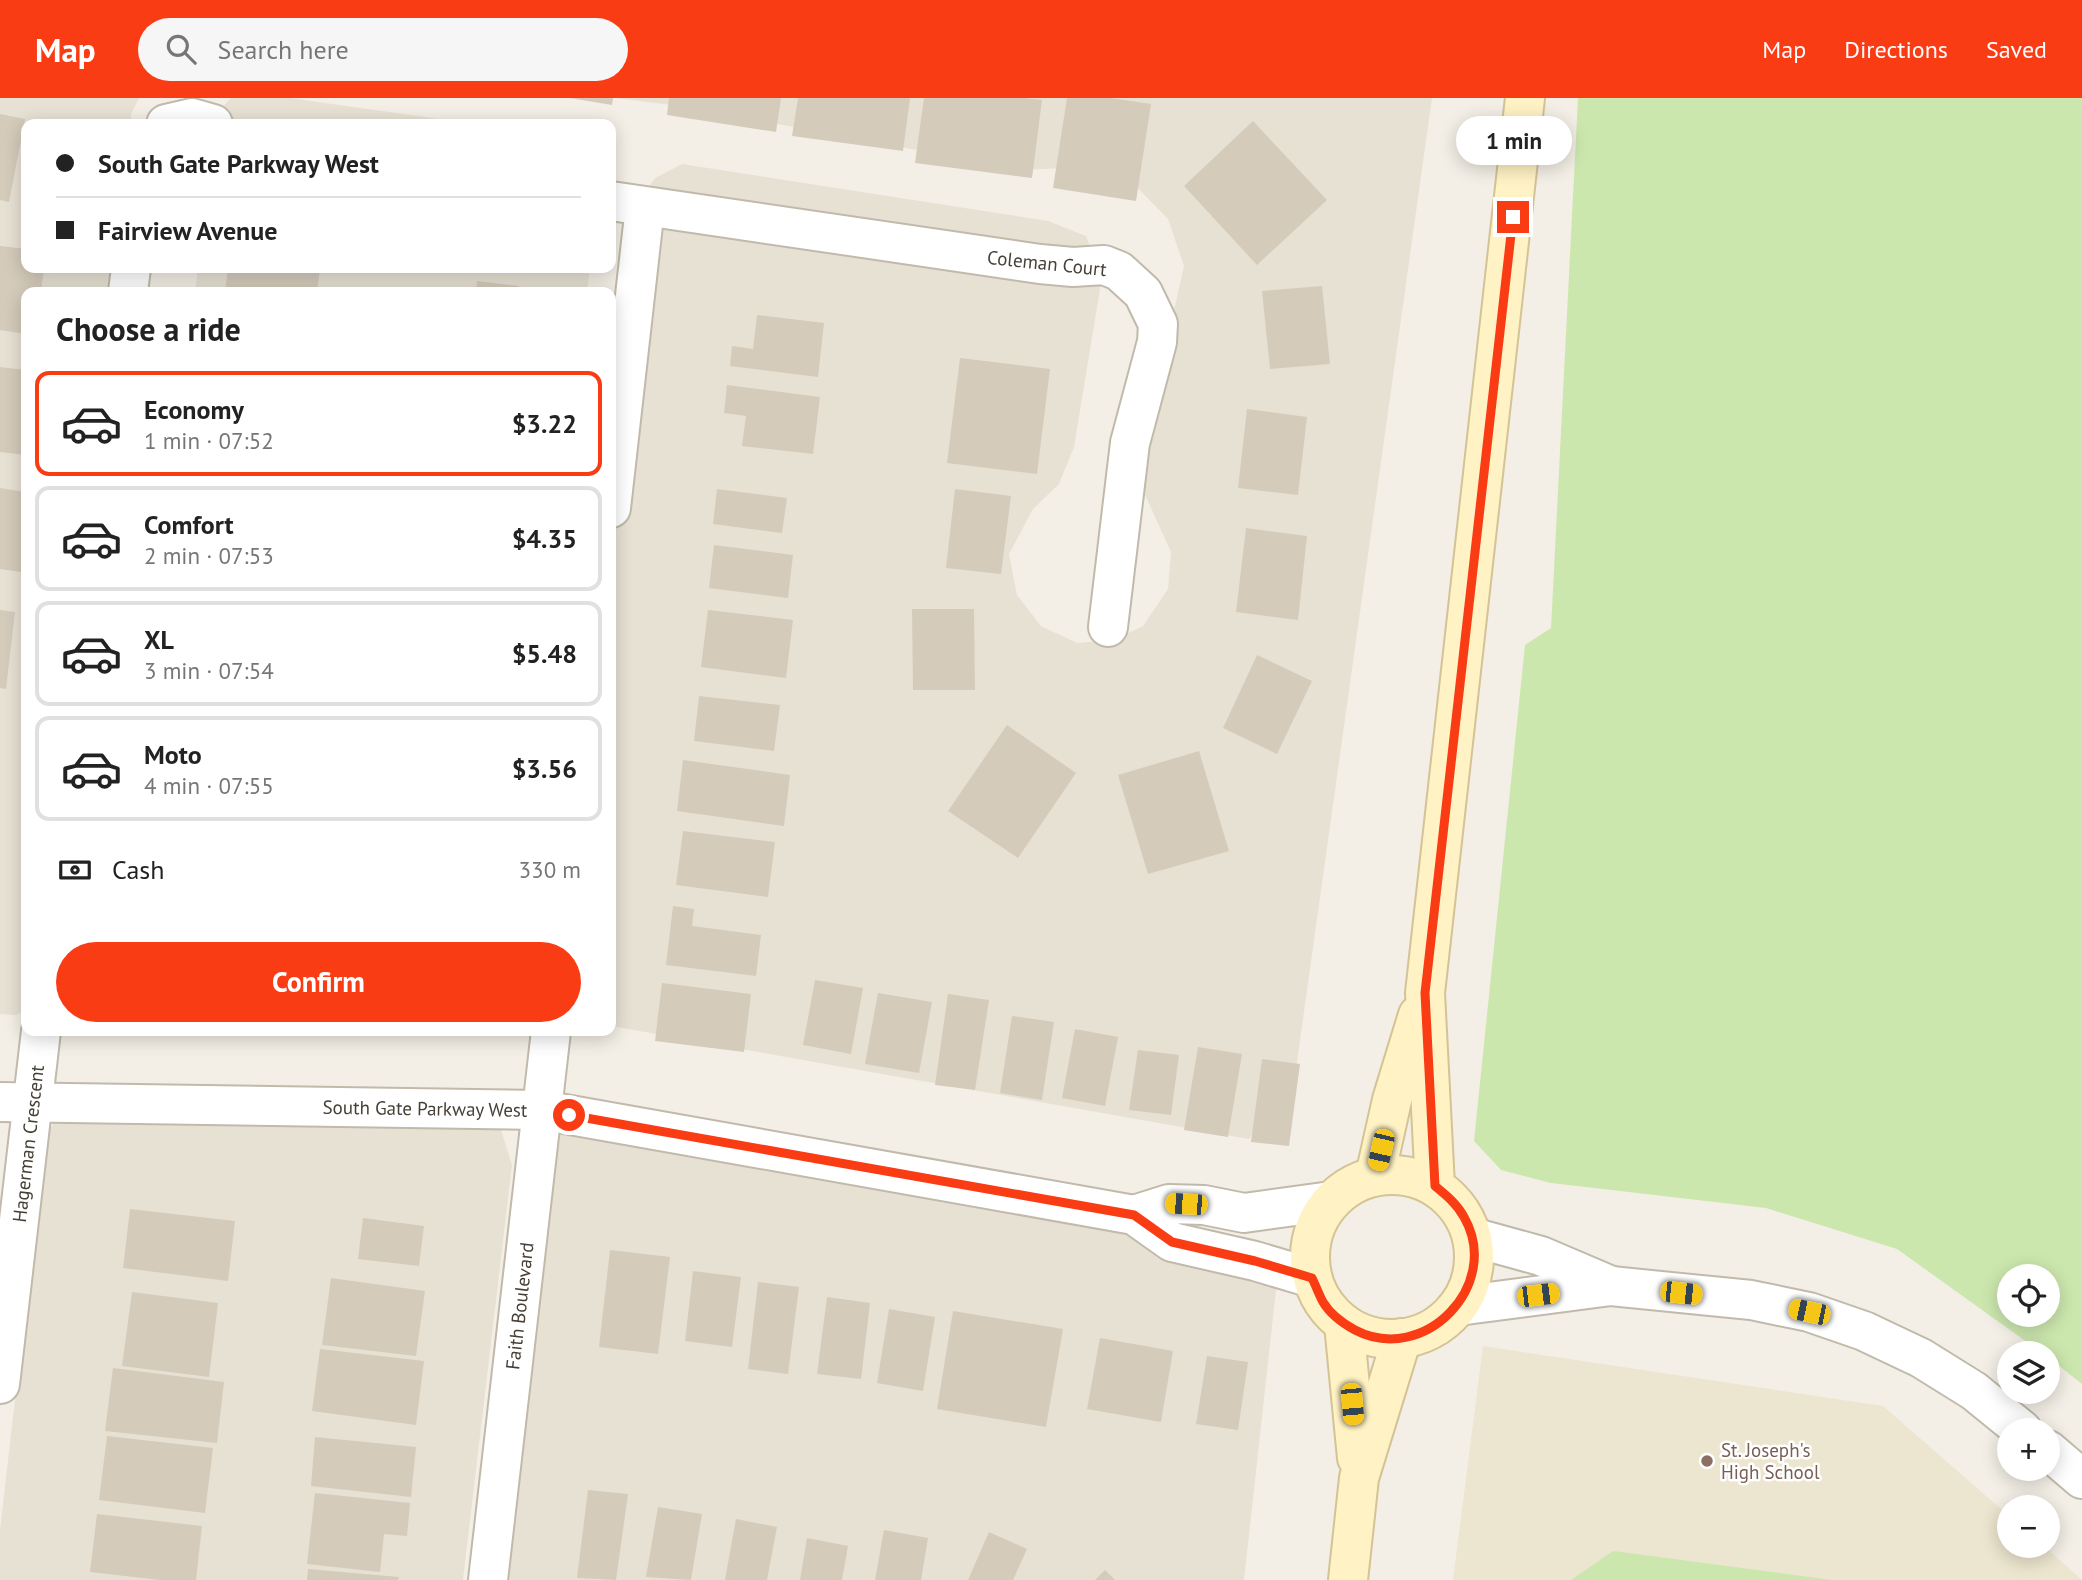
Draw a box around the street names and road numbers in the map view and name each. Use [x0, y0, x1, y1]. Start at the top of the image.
street label: Coleman Court [986, 245, 1108, 281]
street label: Hagerman Crescent [7, 1063, 49, 1224]
street label: South Gate Parkway West [322, 1095, 528, 1122]
street label: Faith Boulevard [500, 1241, 539, 1371]

